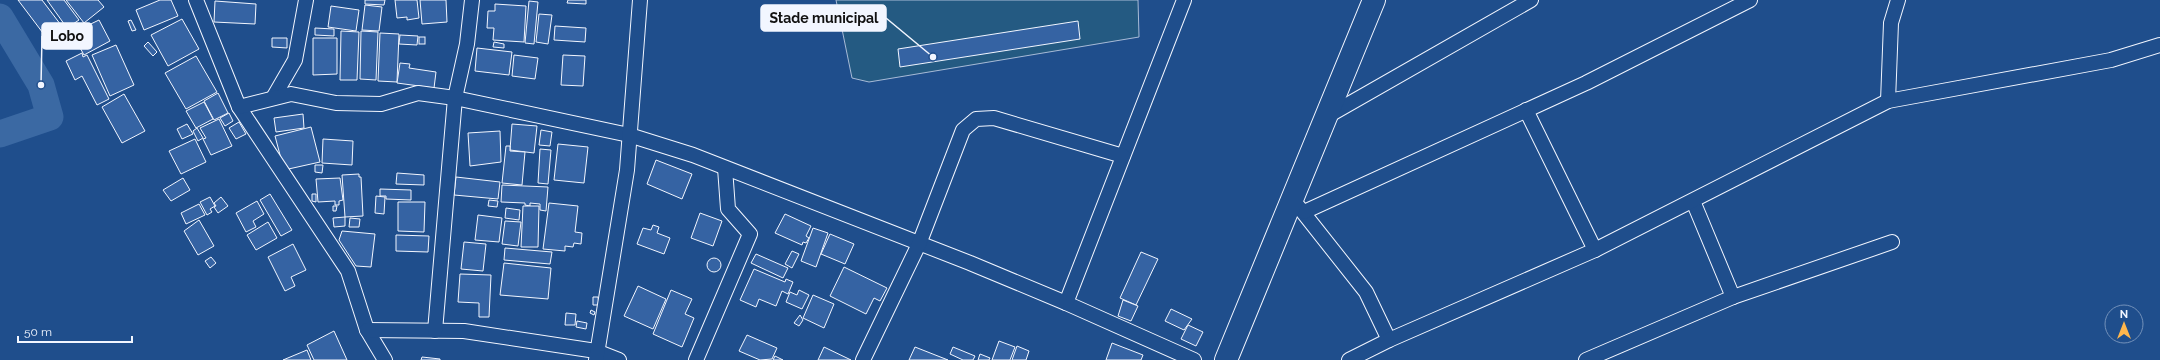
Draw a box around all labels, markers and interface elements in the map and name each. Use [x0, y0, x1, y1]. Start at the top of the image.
callout: Stade municipal [761, 5, 886, 31]
text: Stade municipal [769, 10, 879, 26]
callout: Lobo [42, 23, 92, 49]
text: Lobo [50, 28, 84, 44]
north arrow [2104, 304, 2144, 344]
text: N [2120, 308, 2128, 321]
scale bar [18, 318, 132, 344]
text: 50 m [24, 325, 52, 339]

